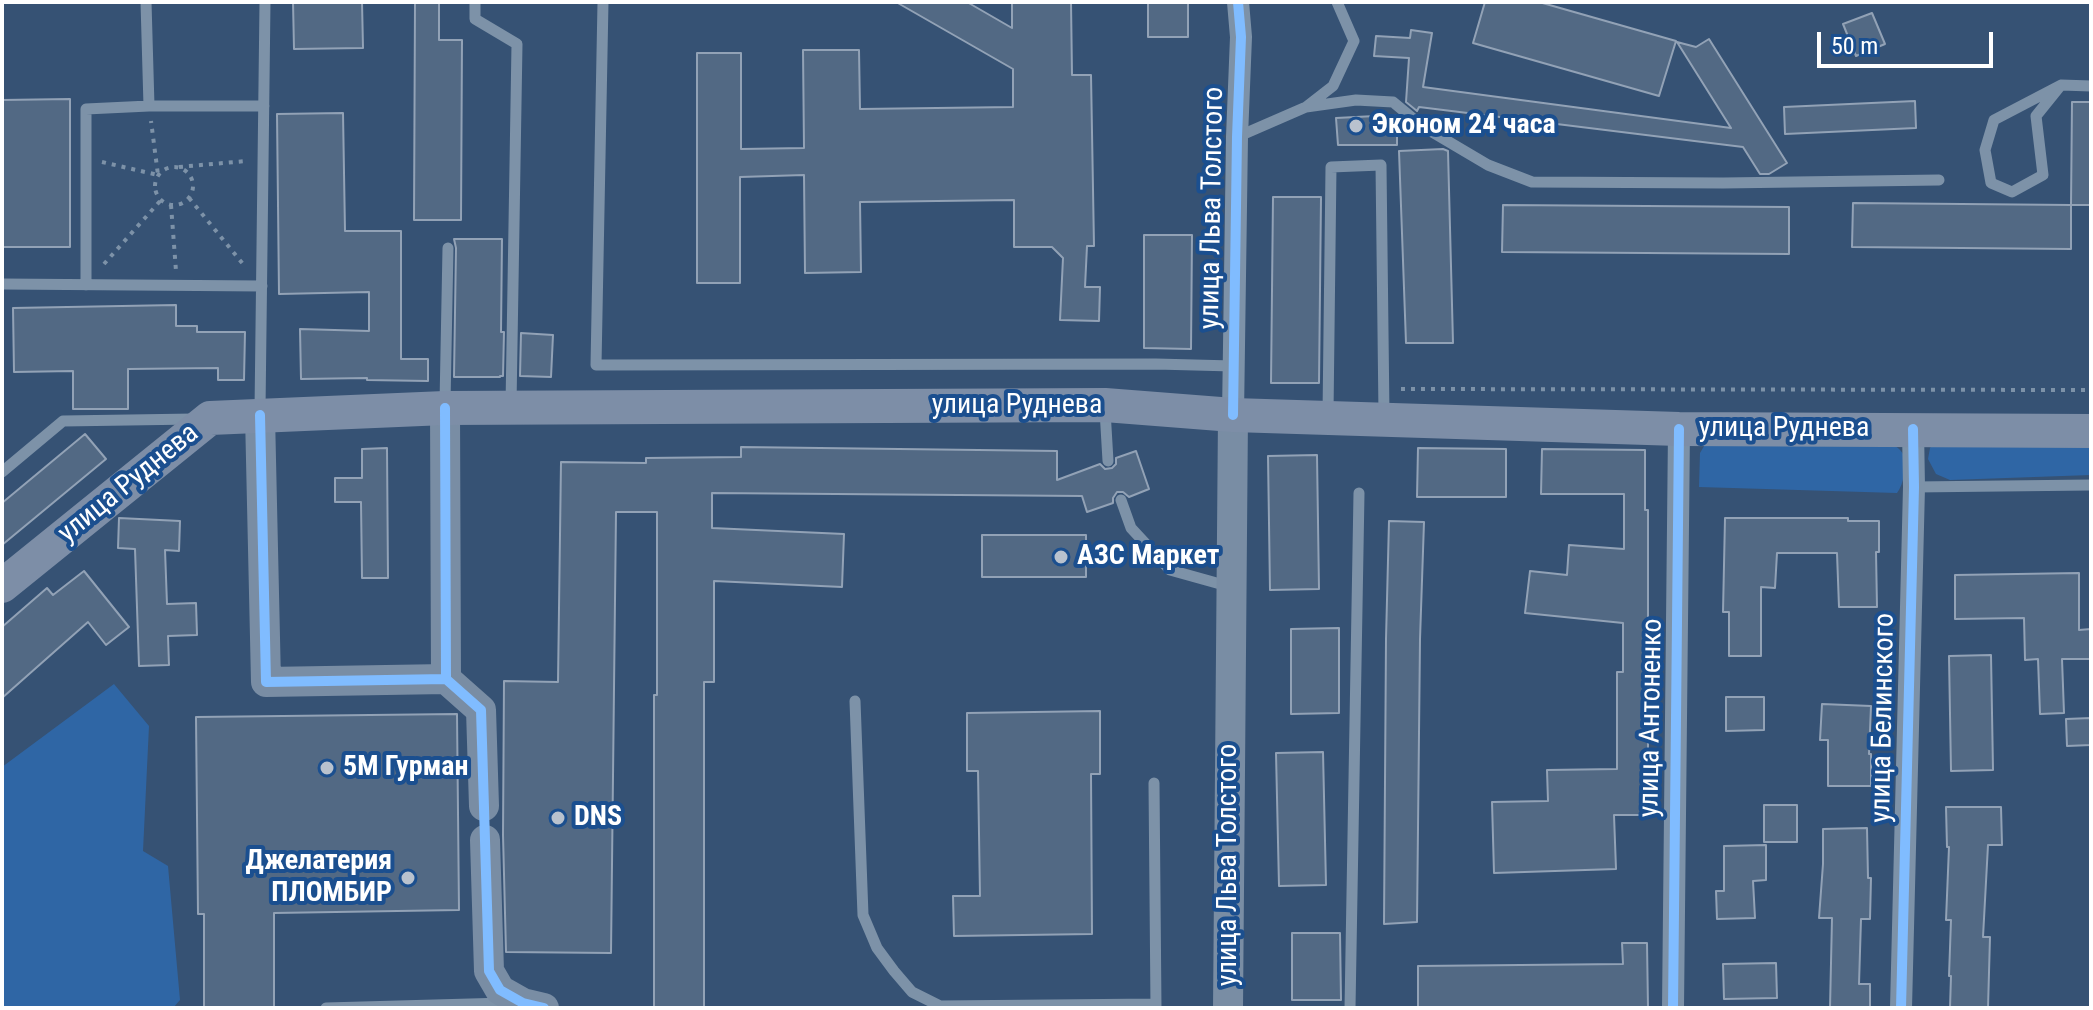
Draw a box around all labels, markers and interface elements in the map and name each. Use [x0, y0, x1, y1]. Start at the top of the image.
scale bar [1821, 16, 1997, 66]
text: 50 m [1831, 32, 1878, 60]
street label: улица Льва Толстого [1194, 86, 1232, 330]
place label: Эконом 24 часа [1372, 109, 1556, 143]
marker: Эконом 24 часа [1347, 117, 1365, 135]
street label: улица Руднева [932, 389, 1102, 423]
street label: улица Руднева [1699, 412, 1869, 446]
street label: улица Руднева [52, 417, 206, 551]
place label: АЗС Маркет [1077, 540, 1219, 574]
marker: АЗС Маркет [1052, 548, 1070, 566]
street label: улица Белинского [1865, 613, 1903, 823]
street label: улица Антоненко [1633, 618, 1671, 818]
street label: улица Льва Толстого [1212, 744, 1246, 986]
place label: 5М Гурман [343, 751, 468, 785]
marker: 5М Гурман [318, 759, 336, 777]
place label: DNS [574, 801, 622, 835]
marker: DNS [549, 809, 567, 827]
place label: Джелатерия ПЛОМБИР [246, 845, 392, 911]
marker: Джелатерия ПЛОМБИР [399, 869, 417, 887]

